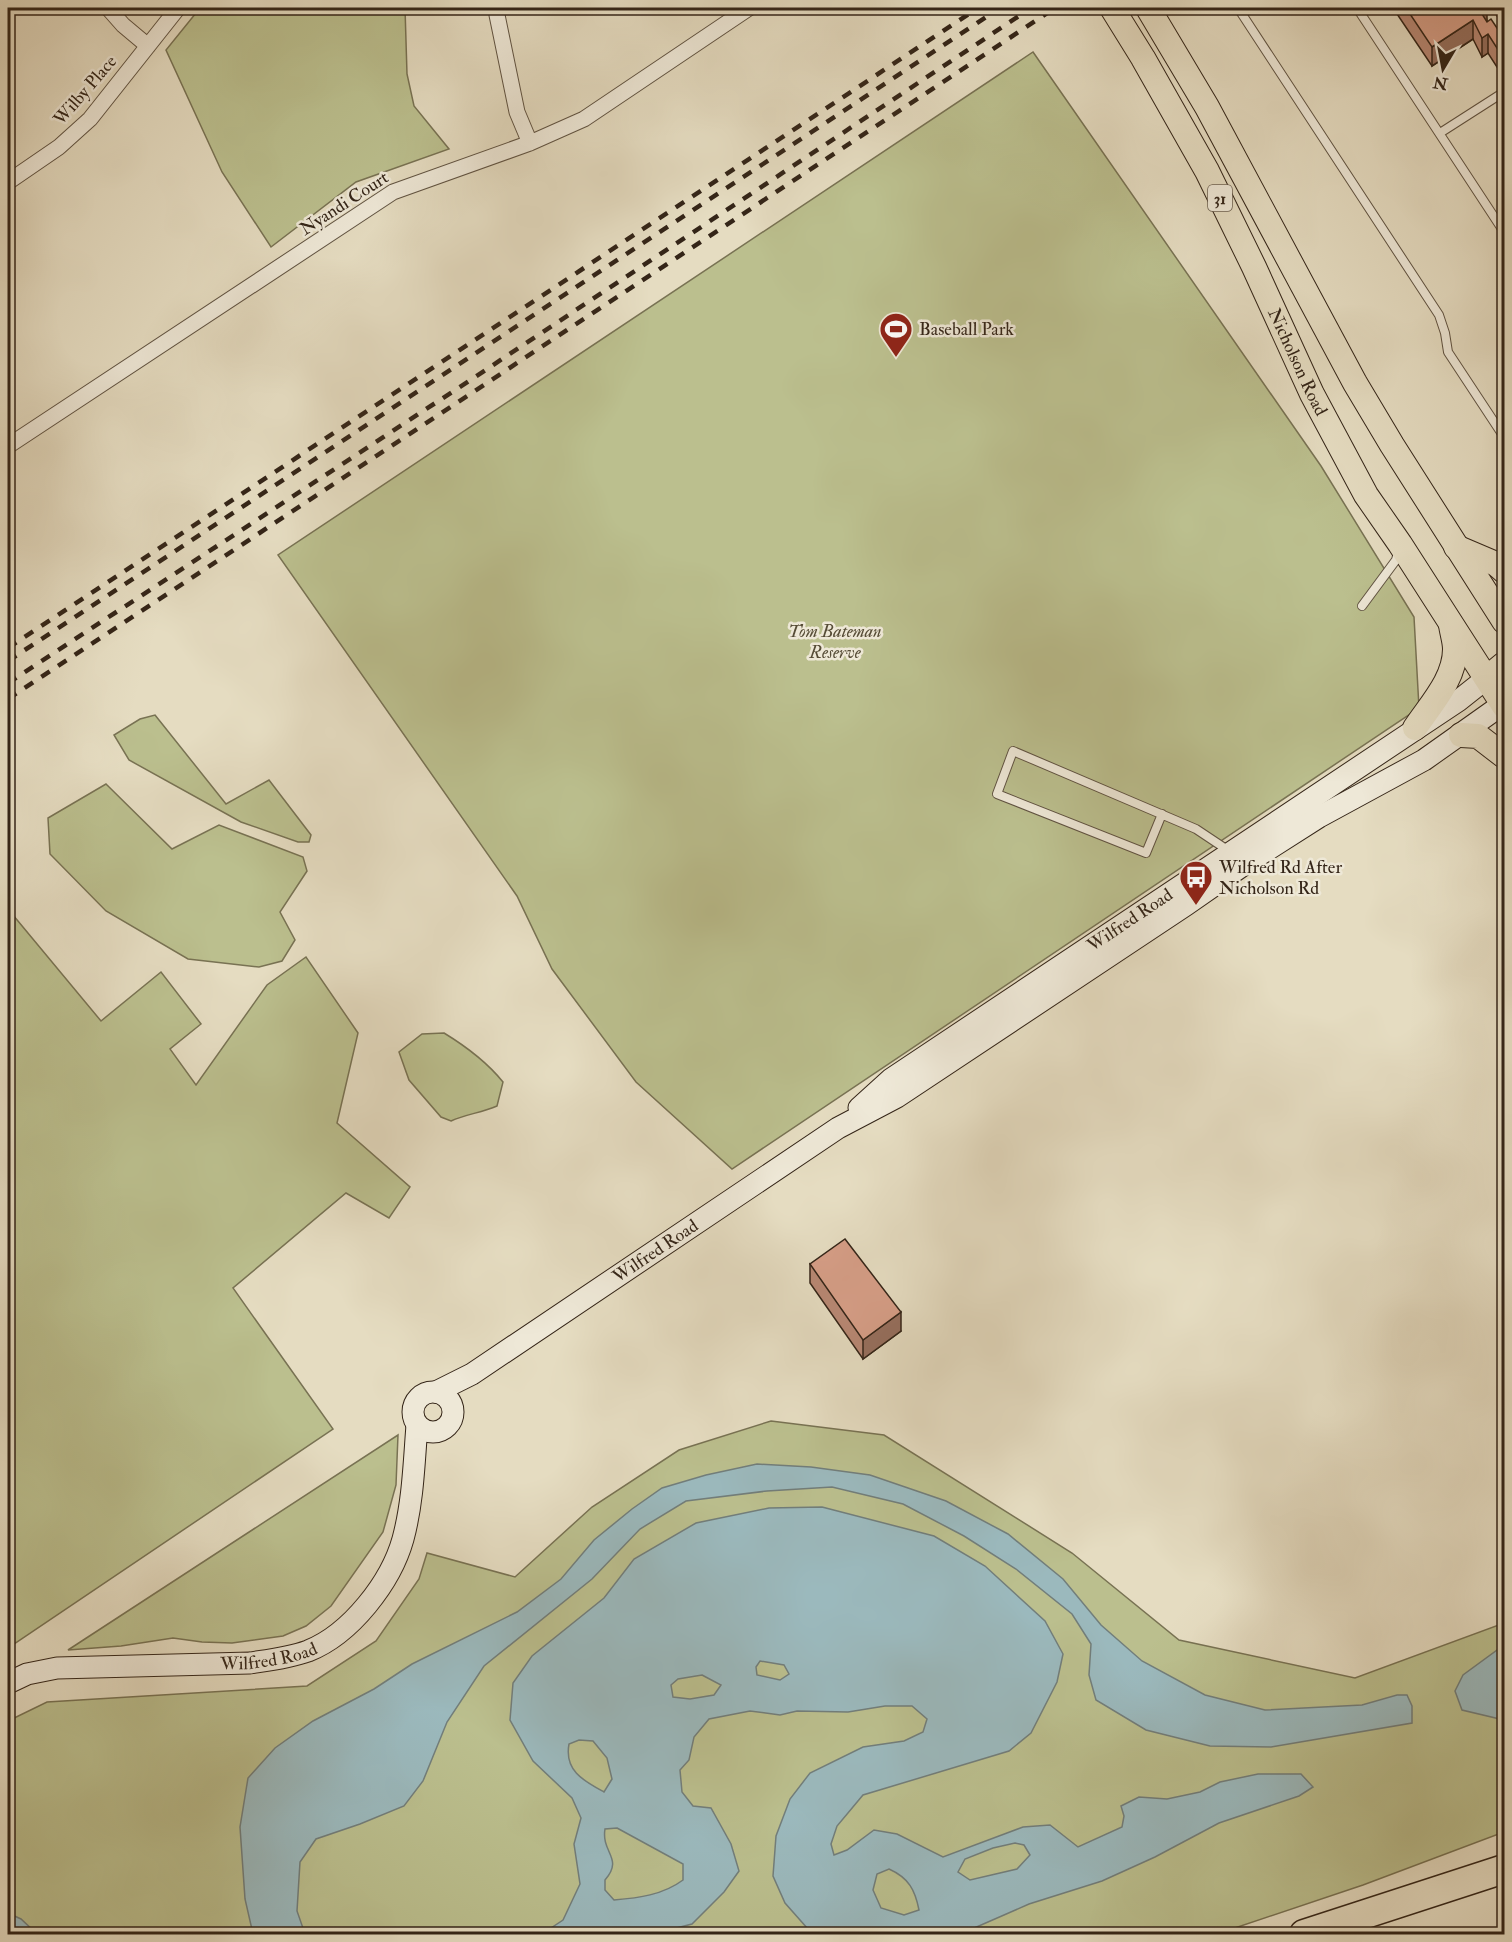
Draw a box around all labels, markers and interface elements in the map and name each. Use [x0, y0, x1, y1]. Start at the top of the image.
north arrow [1413, 39, 1473, 99]
street label: Wilby Place [48, 50, 122, 131]
text: N [1431, 72, 1450, 94]
street label: Nyandi Court [296, 166, 393, 241]
road number: 31 [1208, 185, 1232, 211]
street label: Nicholson Road [1262, 305, 1333, 420]
sports icon: Baseball Park [878, 311, 914, 358]
place label: Baseball Park [919, 318, 1014, 341]
park label: Tom Bateman Reserve [788, 620, 882, 664]
place label: Wilfred Rd After Nicholson Rd [1218, 856, 1342, 900]
bus stop icon: Wilfred Rd After Nicholson Rd [1178, 859, 1214, 906]
street label: Wilfred Road [1082, 883, 1177, 958]
street label: Wilfred Road [608, 1214, 703, 1289]
street label: Wilfred Road [219, 1637, 321, 1676]

